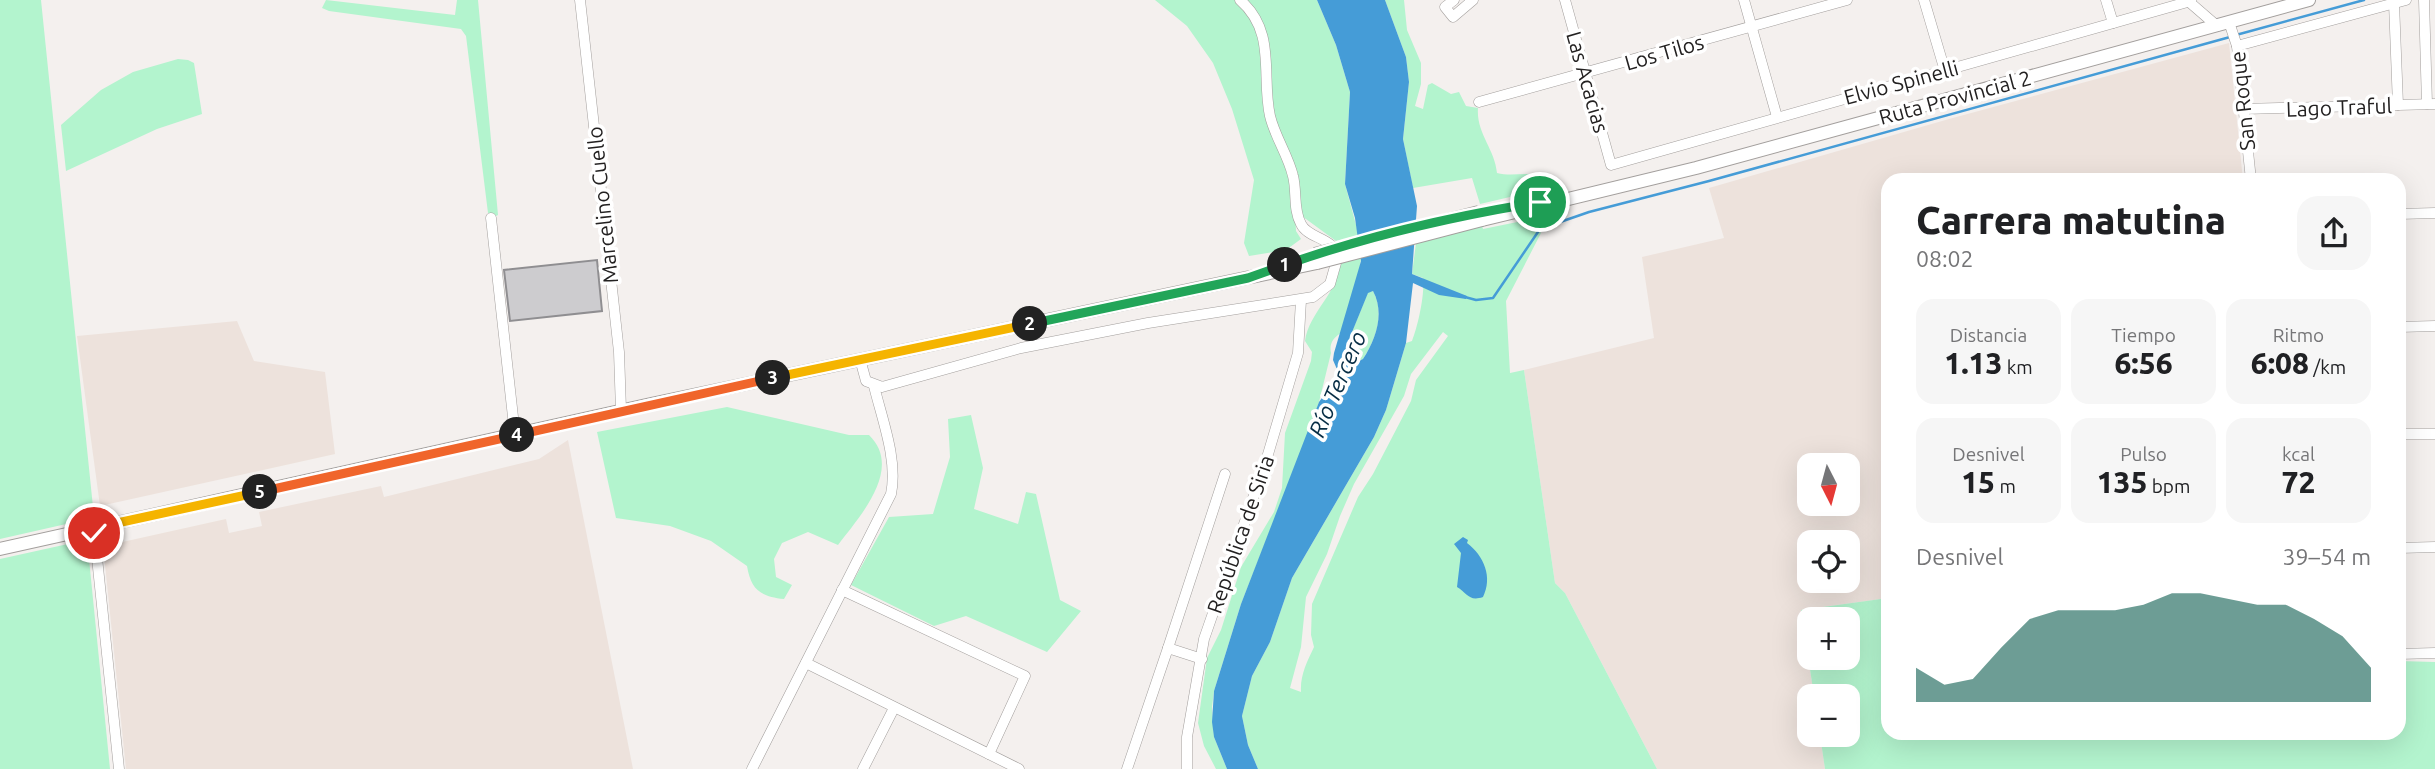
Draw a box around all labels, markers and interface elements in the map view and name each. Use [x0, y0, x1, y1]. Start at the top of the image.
street label: Las Acacias [1562, 29, 1614, 135]
street label: Los Tilos [1622, 29, 1706, 75]
street label: San Roque [2225, 50, 2259, 152]
street label: Elvio Spinelli [1841, 55, 1961, 109]
street label: Ruta Provincial 2 [1876, 65, 2034, 129]
street label: Lago Traful [2286, 93, 2392, 121]
street label: Marcelino Cuello [582, 125, 622, 285]
pin [1510, 172, 1570, 232]
icon: arrive [1521, 183, 1559, 221]
button: share [2297, 196, 2371, 270]
text: Carrera matutina [1916, 199, 2226, 241]
text: 08:02 [1916, 246, 1974, 271]
pin: 1 [1268, 247, 1302, 282]
text: 1 [1279, 253, 1290, 275]
pin: 2 [1012, 306, 1048, 342]
text: 2 [1024, 312, 1035, 334]
text: Distancia [1950, 324, 2027, 346]
text: Tiempo [2111, 324, 2176, 346]
text: Ritmo [2273, 324, 2324, 346]
water label: Río Tercero [1304, 327, 1370, 441]
text: 1.13 [1944, 346, 2002, 380]
text: 6:56 [2114, 346, 2173, 380]
text: 6:08 [2251, 346, 2309, 380]
text: km [2002, 356, 2033, 378]
text: /km [2309, 356, 2346, 378]
pin: 3 [756, 360, 790, 396]
text: 3 [767, 366, 778, 388]
pin: 4 [500, 418, 534, 452]
text: 4 [511, 423, 522, 445]
text: Desnivel [1952, 443, 2025, 465]
text: Pulso [2120, 443, 2167, 465]
text: kcal [2282, 443, 2315, 465]
street label: República de Siria [1202, 452, 1278, 616]
north arrow [1797, 453, 1860, 516]
map controls [1797, 453, 1860, 747]
text: 15 [1961, 465, 1995, 499]
text: 135 [2097, 465, 2147, 499]
text: 72 [2282, 465, 2315, 499]
pin: 5 [243, 475, 278, 510]
text: m [1995, 475, 2016, 497]
text: bpm [2147, 475, 2190, 497]
text: 5 [254, 480, 265, 502]
pin [64, 503, 124, 563]
icon: check [75, 514, 113, 552]
button: locate [1797, 530, 1860, 593]
text: Desnivel [1916, 544, 2004, 569]
text: 39–54 m [2283, 544, 2371, 569]
button: + [1797, 607, 1860, 670]
button: − [1797, 684, 1860, 747]

